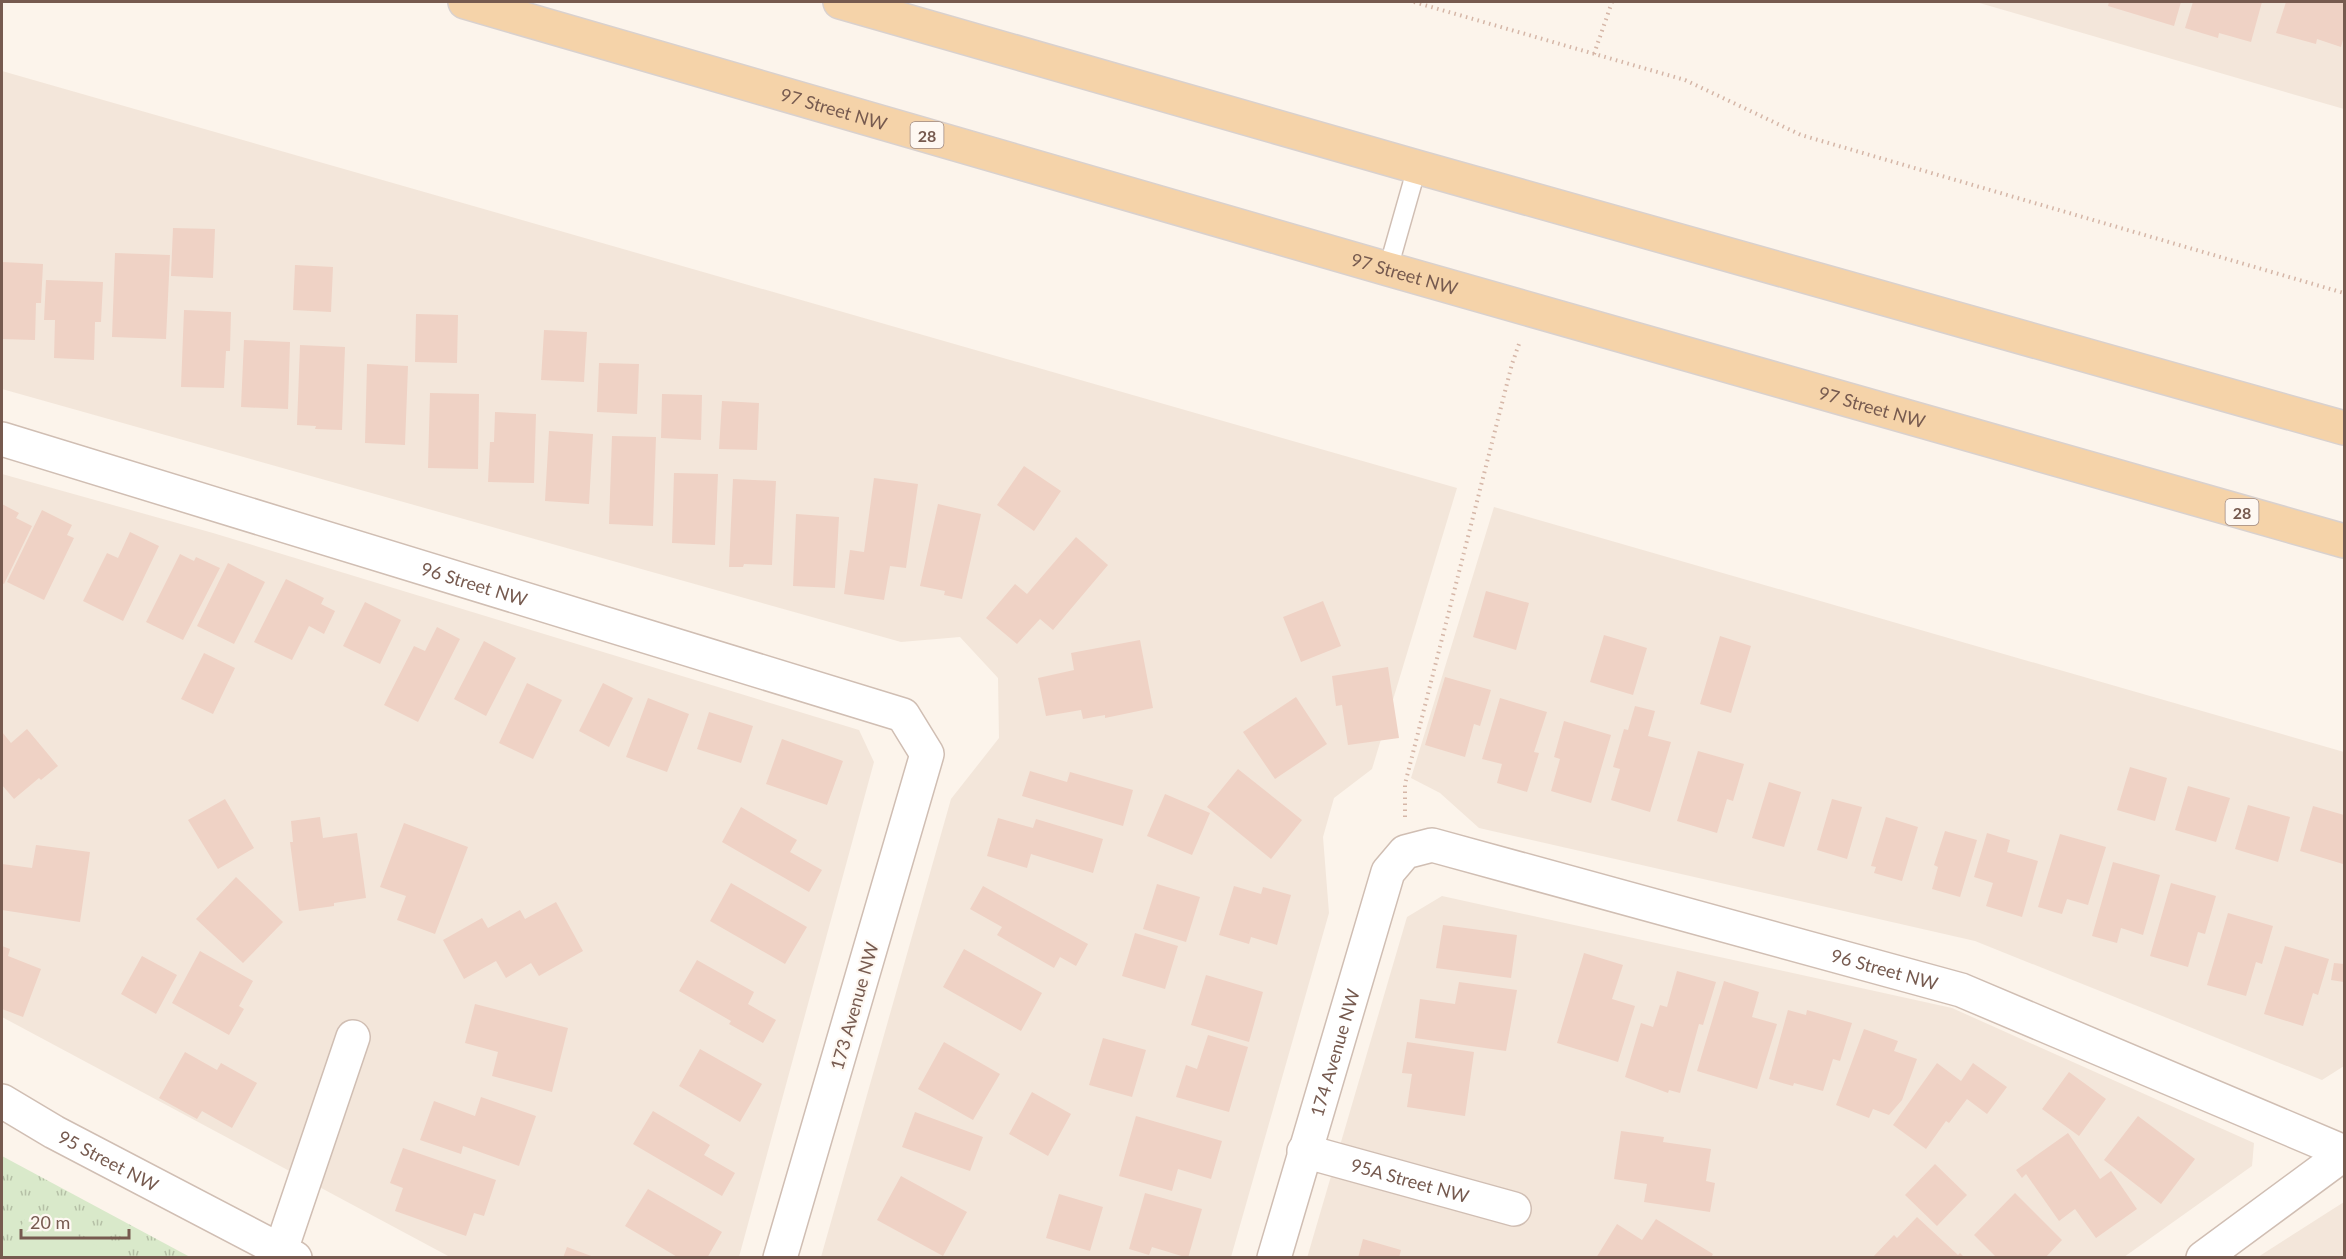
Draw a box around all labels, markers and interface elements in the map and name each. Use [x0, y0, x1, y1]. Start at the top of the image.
street label: 97 Street NW [778, 83, 890, 135]
road number: 28 [910, 122, 944, 148]
street label: 97 Street NW [1349, 248, 1461, 299]
street label: 97 Street NW [1816, 381, 1928, 432]
road number: 28 [2226, 499, 2258, 525]
street label: 96 Street NW [419, 557, 530, 610]
street label: 173 Avenue NW [825, 939, 883, 1072]
street label: 96 Street NW [1829, 944, 1941, 994]
street label: 174 Avenue NW [1305, 986, 1364, 1119]
street label: 95 Street NW [55, 1125, 163, 1196]
street label: 95A Street NW [1349, 1154, 1472, 1207]
scale bar [21, 1202, 129, 1240]
text: 20 m [30, 1211, 70, 1233]

